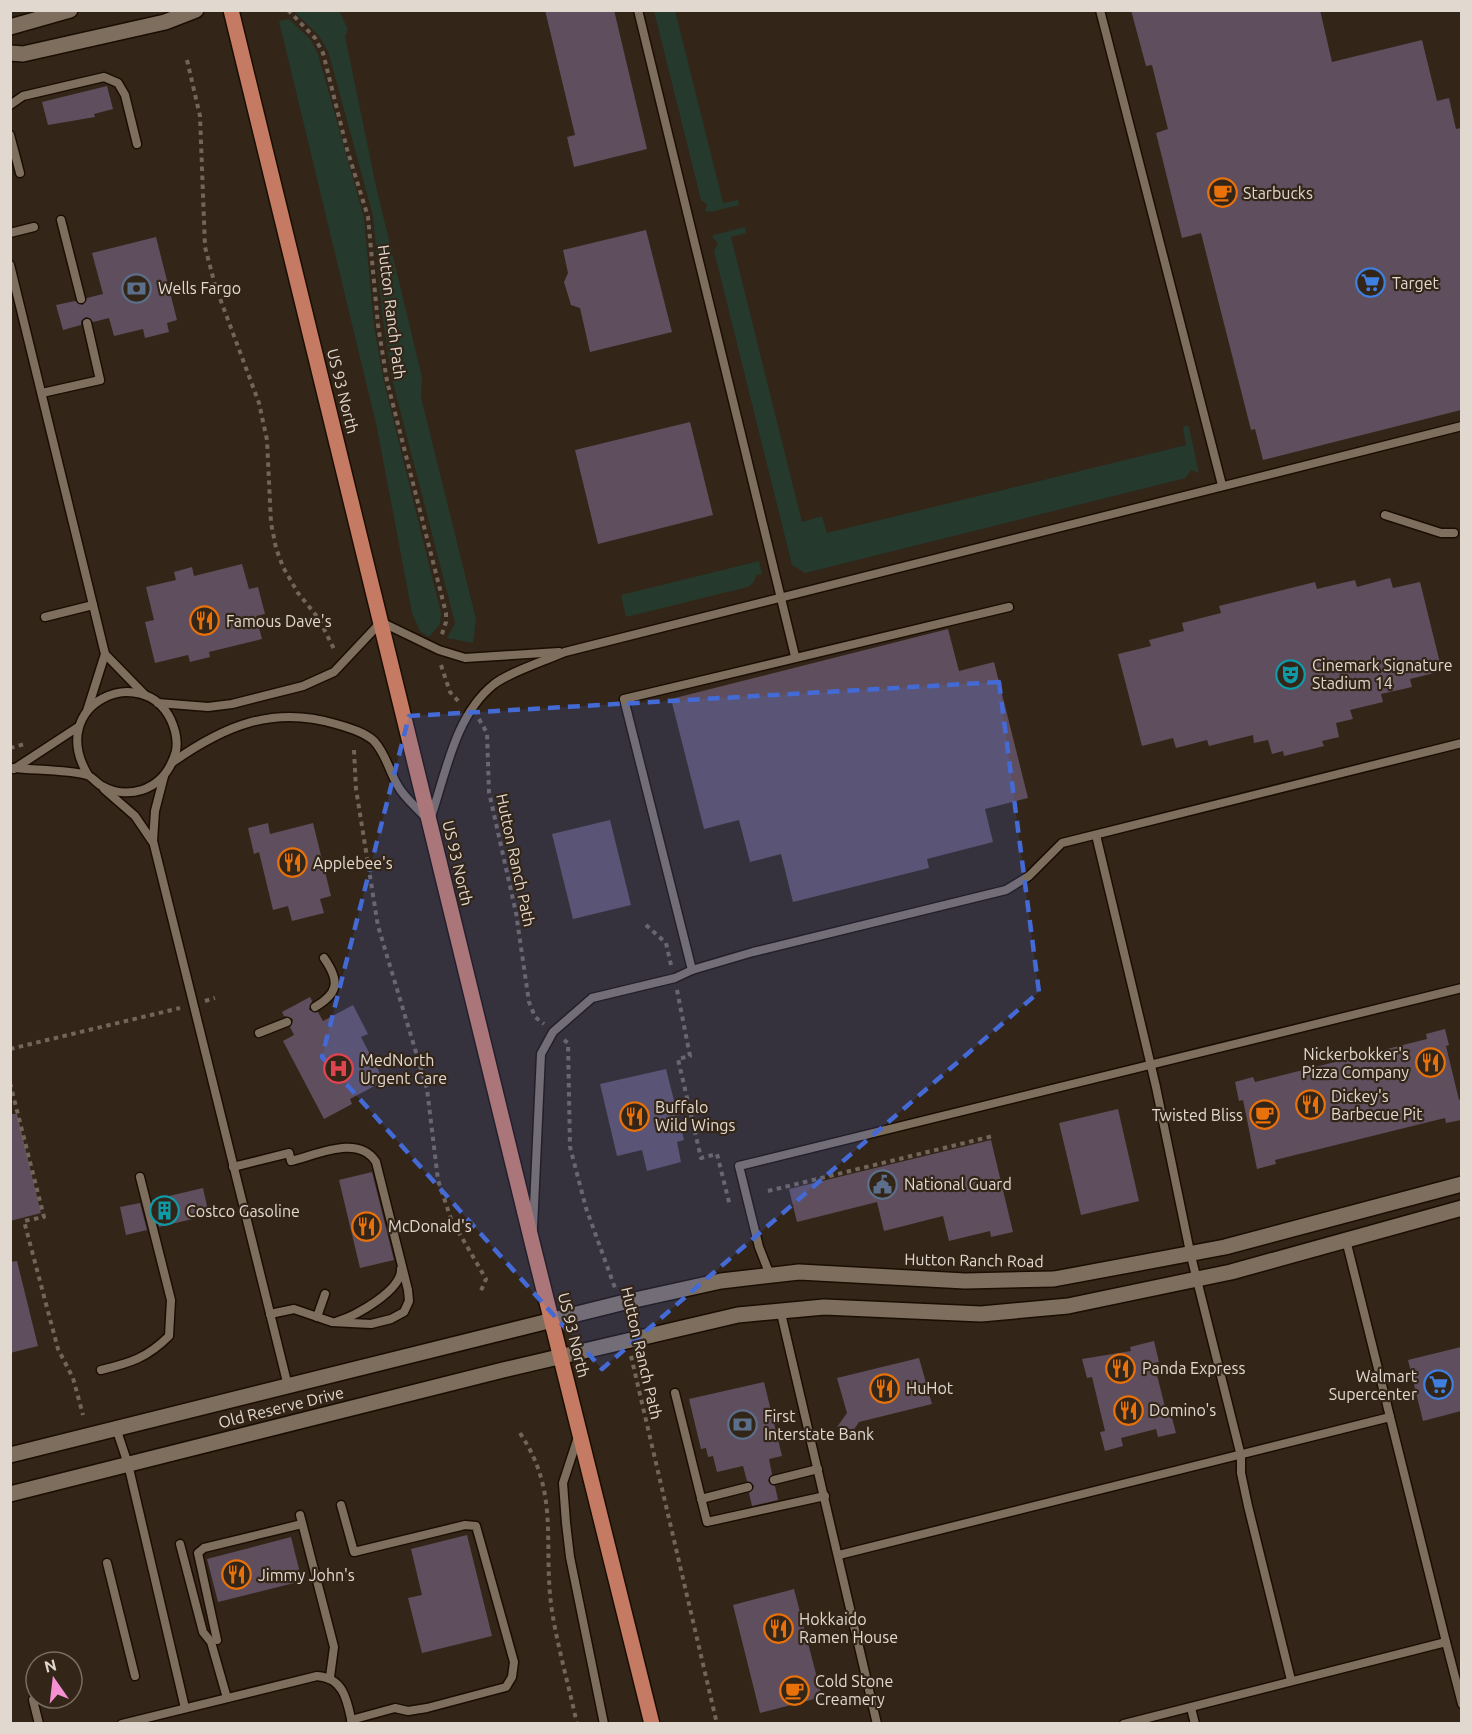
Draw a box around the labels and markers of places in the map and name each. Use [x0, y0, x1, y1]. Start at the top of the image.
cafe icon: Starbucks [1206, 177, 1238, 209]
place label: Starbucks [1243, 184, 1313, 202]
supermarket icon: Target [1355, 267, 1387, 299]
bank icon: Wells Fargo [121, 272, 153, 304]
place label: Target [1392, 274, 1440, 292]
place label: Wells Fargo [158, 279, 241, 297]
restaurant icon: Famous Dave's [189, 605, 221, 637]
place label: Famous Dave's [226, 612, 332, 630]
place label: Cinemark Signature Stadium 14 [1312, 656, 1453, 692]
theatre icon: Cinemark Signature Stadium 14 [1275, 658, 1307, 690]
restaurant icon: Applebee's [276, 847, 308, 879]
place label: Applebee's [313, 854, 393, 872]
place label: Nickerbokker's Pizza Company [1302, 1045, 1409, 1081]
restaurant icon: Nickerbokker's Pizza Company [1414, 1047, 1446, 1079]
place label: MedNorth Urgent Care [360, 1051, 447, 1087]
hospital icon: MedNorth Urgent Care [323, 1053, 355, 1085]
place label: Dickey's Barbecue Pit [1331, 1087, 1423, 1123]
restaurant icon: Dickey's Barbecue Pit [1294, 1089, 1326, 1121]
place label: Buffalo Wild Wings [655, 1098, 736, 1134]
cafe icon: Twisted Bliss [1248, 1099, 1280, 1131]
restaurant icon: Buffalo Wild Wings [618, 1100, 650, 1132]
place label: Twisted Bliss [1152, 1106, 1243, 1124]
public building icon: National Guard [867, 1168, 899, 1200]
place label: National Guard [904, 1175, 1012, 1193]
building icon: Costco Gasoline [149, 1195, 181, 1227]
place label: Costco Gasoline [186, 1202, 300, 1220]
restaurant icon: McDonald's [351, 1210, 383, 1242]
place label: McDonald's [388, 1217, 472, 1235]
restaurant icon: Panda Express [1105, 1352, 1137, 1384]
place label: Panda Express [1142, 1359, 1245, 1377]
place label: Walmart Supercenter [1329, 1367, 1418, 1403]
supermarket icon: Walmart Supercenter [1422, 1369, 1454, 1401]
restaurant icon: HuHot [869, 1372, 901, 1404]
place label: HuHot [906, 1379, 954, 1397]
restaurant icon: Domino's [1112, 1394, 1144, 1426]
place label: Domino's [1149, 1401, 1216, 1419]
place label: First Interstate Bank [764, 1407, 874, 1443]
bank icon: First Interstate Bank [727, 1409, 759, 1441]
restaurant icon: Jimmy John's [221, 1559, 253, 1591]
place label: Jimmy John's [258, 1566, 355, 1584]
place label: Hokkaido Ramen House [799, 1610, 898, 1646]
restaurant icon: Hokkaido Ramen House [762, 1612, 794, 1644]
place label: Cold Stone Creamery [815, 1672, 893, 1708]
cafe icon: Cold Stone Creamery [778, 1674, 810, 1706]

